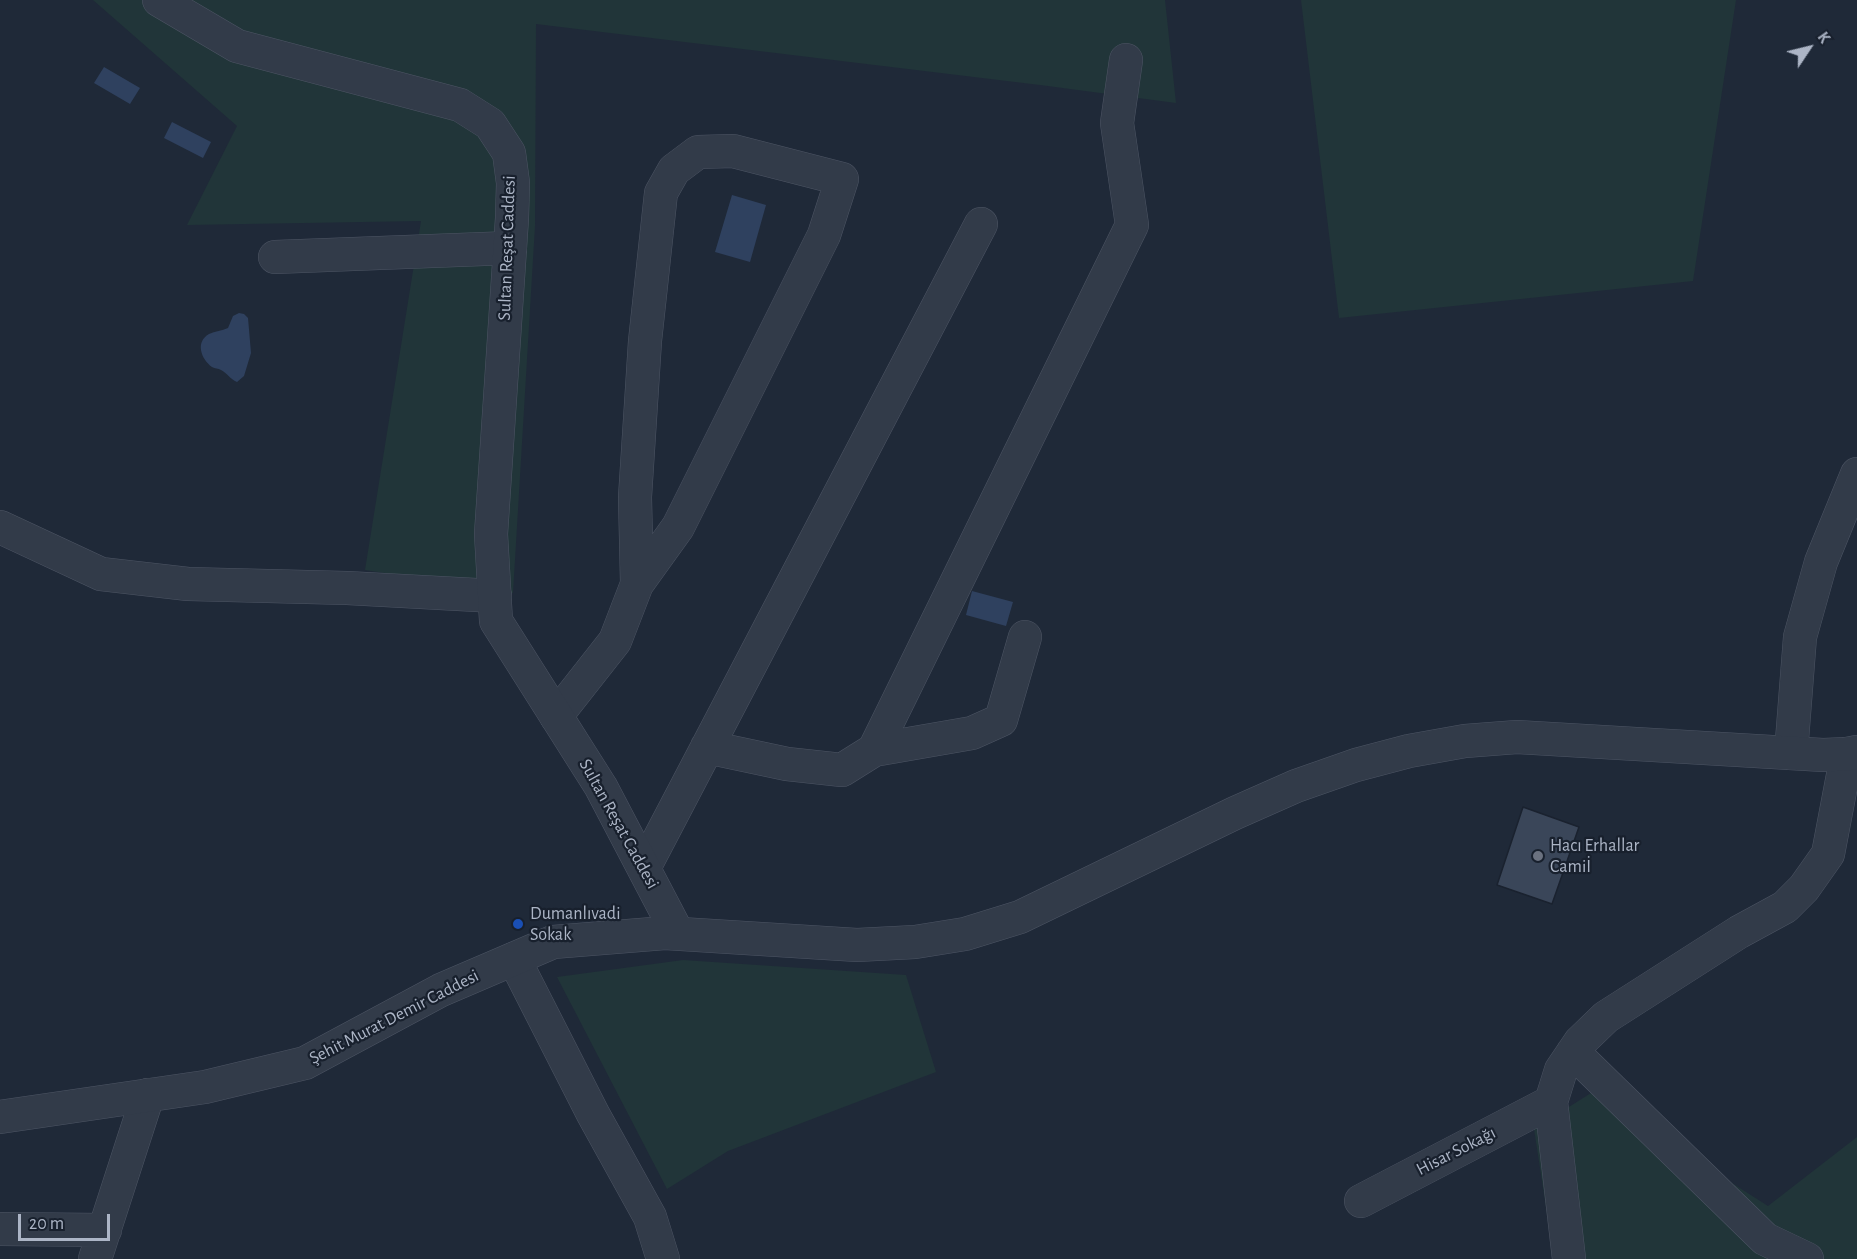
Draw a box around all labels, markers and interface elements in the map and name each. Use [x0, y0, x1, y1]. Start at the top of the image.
north arrow [1779, 18, 1839, 78]
text: K [1815, 29, 1833, 46]
street label: Sultan Reşat Caddesi [494, 175, 520, 321]
street label: Sultan Reşat Caddesi [574, 755, 664, 893]
place label: Hacı Erhallar Camiİ [1550, 835, 1639, 878]
marker: Hacı Erhallar Camiİ [1531, 849, 1545, 863]
place label: Dumanlıvadi Sokak [530, 903, 621, 946]
marker: Dumanlıvadi Sokak [511, 917, 525, 931]
street label: Şehit Murat Demir Caddesi [306, 965, 482, 1069]
street label: Hisar Sokağı [1413, 1122, 1499, 1180]
scale bar [21, 1202, 112, 1240]
text: 20 m [29, 1215, 64, 1233]

